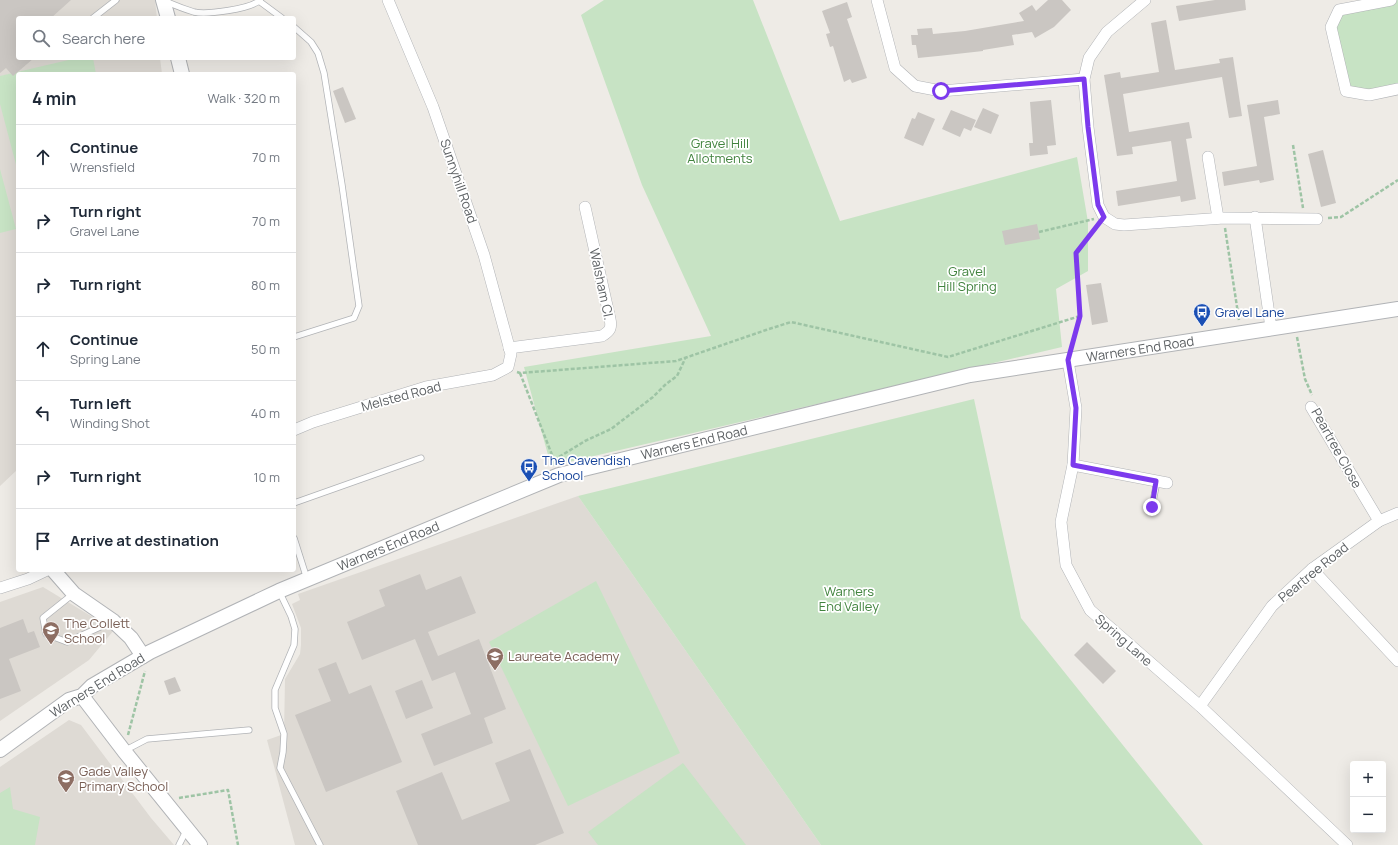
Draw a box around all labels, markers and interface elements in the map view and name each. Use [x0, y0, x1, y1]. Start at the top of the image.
search box [16, 16, 296, 60]
icon: search [30, 27, 52, 49]
text: Search here [62, 28, 145, 49]
route start [932, 82, 950, 100]
text: 4 min [32, 87, 76, 110]
text: Walk · 320 m [207, 89, 280, 107]
park label: Gravel Hill Allotments [687, 134, 753, 167]
street label: Sunnyhill Road [436, 136, 482, 226]
text: Continue [70, 137, 138, 158]
icon: ahead [32, 146, 54, 168]
text: 70 m [252, 148, 280, 166]
text: Wrensfield [70, 158, 135, 176]
text: Turn right [70, 201, 141, 222]
icon: right [32, 210, 54, 232]
text: 70 m [252, 212, 280, 230]
text: Gravel Lane [70, 222, 139, 240]
street label: Walsham Cl. [586, 246, 618, 322]
park label: Gravel Hill Spring [937, 262, 997, 295]
icon: right [32, 274, 54, 296]
text: Turn right [70, 274, 141, 295]
text: 80 m [251, 276, 280, 294]
bus stop icon: Gravel Lane [1192, 302, 1212, 327]
place label: Gravel Lane [1215, 303, 1285, 321]
text: Continue [70, 329, 138, 350]
street label: Warners End Road [1085, 332, 1195, 366]
icon: ahead [32, 338, 54, 360]
text: 50 m [251, 340, 280, 358]
text: Spring Lane [70, 350, 141, 368]
street label: Melsted Road [359, 377, 443, 415]
text: Turn left [70, 393, 132, 414]
icon: left [32, 402, 54, 424]
text: 40 m [251, 404, 280, 422]
street label: Peartree Close [1308, 405, 1367, 492]
text: Winding Shot [70, 414, 150, 432]
street label: Warners End Road [639, 421, 749, 464]
place label: The Cavendish School [542, 451, 631, 484]
bus stop icon: The Cavendish School [519, 457, 539, 482]
icon: right [32, 466, 54, 488]
text: Turn right [70, 466, 141, 487]
text: 10 m [253, 468, 280, 486]
route end [1143, 498, 1161, 516]
street label: Warners End Road [334, 517, 442, 575]
icon: arrive [32, 530, 54, 552]
text: Arrive at destination [70, 530, 219, 551]
street label: Peartree Road [1274, 538, 1352, 606]
park label: Warners End Valley [819, 582, 879, 615]
street label: Spring Lane [1091, 610, 1157, 670]
place label: The Collett School [64, 614, 130, 647]
school or university icon: The Collett School [41, 620, 61, 645]
school or university icon: Laureate Academy [485, 646, 505, 671]
place label: Laureate Academy [508, 647, 619, 665]
street label: Warners End Road [46, 649, 148, 721]
map controls [1350, 761, 1386, 833]
button: + [1350, 761, 1386, 797]
place label: Gade Valley Primary School [79, 762, 168, 795]
school or university icon: Gade Valley Primary School [56, 768, 76, 793]
button: − [1350, 797, 1386, 833]

